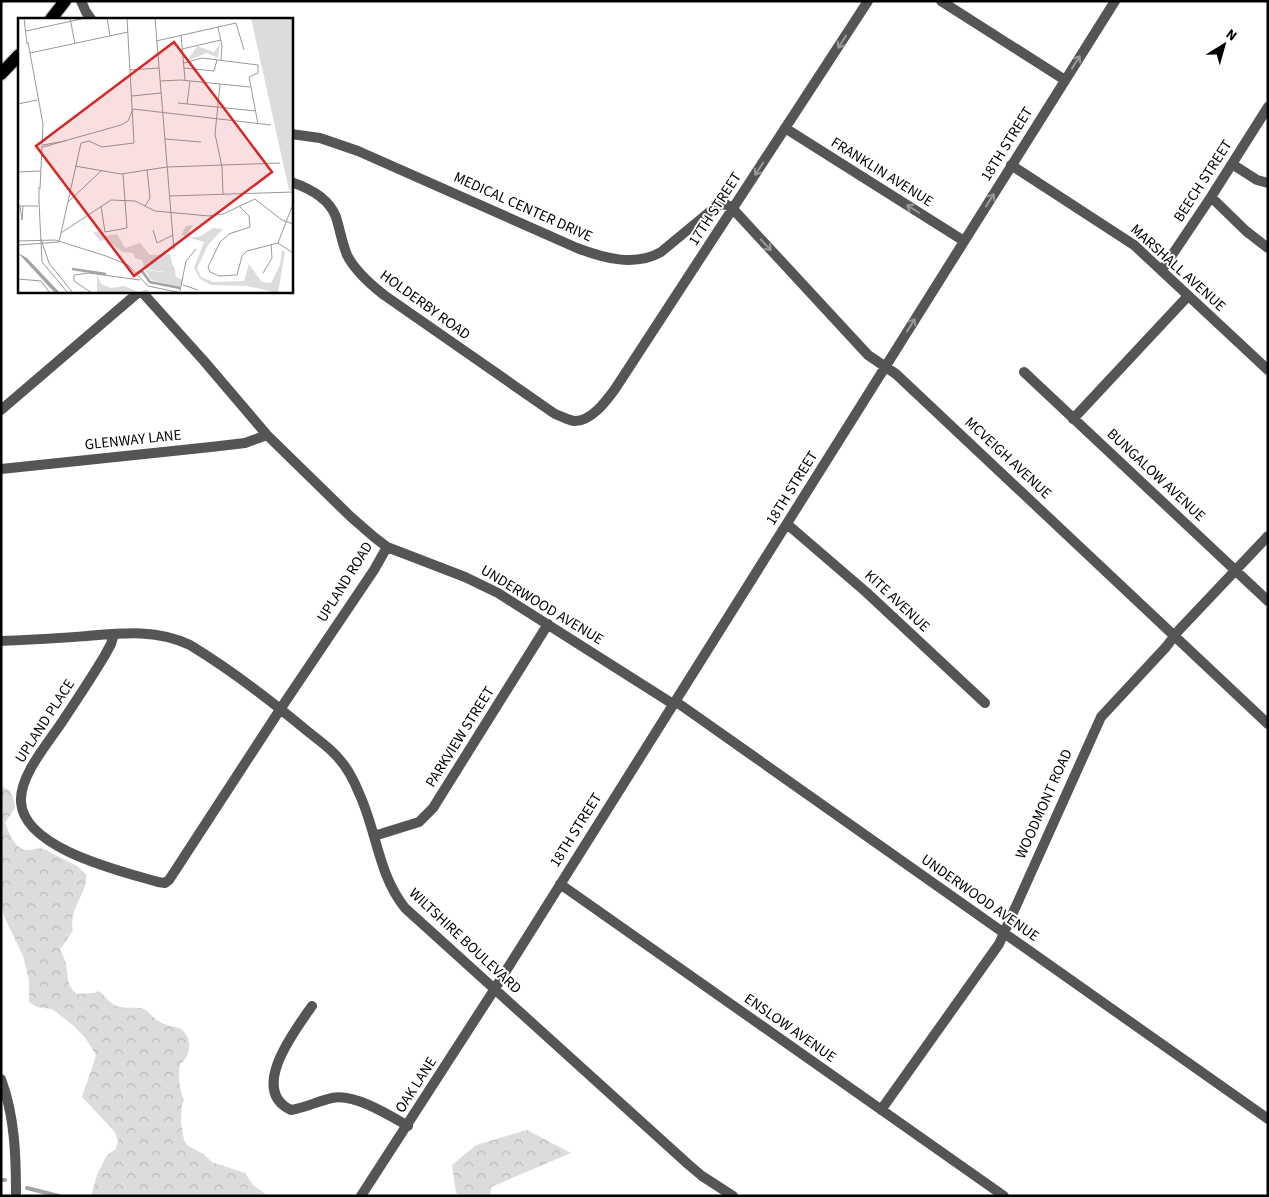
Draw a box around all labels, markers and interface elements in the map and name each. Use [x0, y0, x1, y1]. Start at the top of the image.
inset map [18, 18, 292, 292]
north arrow [1199, 20, 1249, 70]
text: N [1221, 25, 1241, 46]
one-way arrow [837, 35, 847, 49]
one-way arrow [1072, 56, 1082, 70]
street label: 18TH STREET [976, 103, 1038, 185]
street label: FRANKLIN AVENUE [827, 132, 937, 212]
street label: BEECH STREET [1169, 136, 1237, 226]
one-way arrow [754, 161, 764, 175]
street label: MEDICAL CENTER DRIVE [450, 167, 596, 247]
street label: 17TH STREET [683, 168, 747, 250]
one-way arrow [984, 193, 995, 207]
one-way arrow [906, 204, 920, 214]
street label: MARSHALL AVENUE [1126, 219, 1230, 317]
one-way arrow [760, 239, 772, 251]
street label: HOLDERBY ROAD [375, 265, 475, 345]
one-way arrow [906, 319, 916, 333]
street label: MCVEIGH AVENUE [960, 412, 1056, 504]
street label: GLENWAY LANE [84, 424, 182, 456]
street label: BUNGALOW AVENUE [1102, 424, 1210, 526]
street label: 18TH STREET [761, 447, 823, 529]
street label: UPLAND ROAD [312, 538, 378, 626]
street label: UNDERWOOD AVENUE [477, 560, 607, 650]
street label: KITE AVENUE [860, 565, 934, 637]
street label: UPLAND PLACE [10, 675, 80, 767]
street label: PARKVIEW STREET [420, 682, 500, 792]
street label: WOODMONT ROAD [1010, 746, 1078, 862]
street label: 18TH STREET [545, 789, 607, 871]
street label: UNDERWOOD AVENUE [917, 849, 1043, 947]
street label: WILTSHIRE BOULEVARD [404, 883, 526, 999]
street label: ENSLOW AVENUE [740, 988, 840, 1068]
street label: OAK LANE [390, 1053, 442, 1117]

